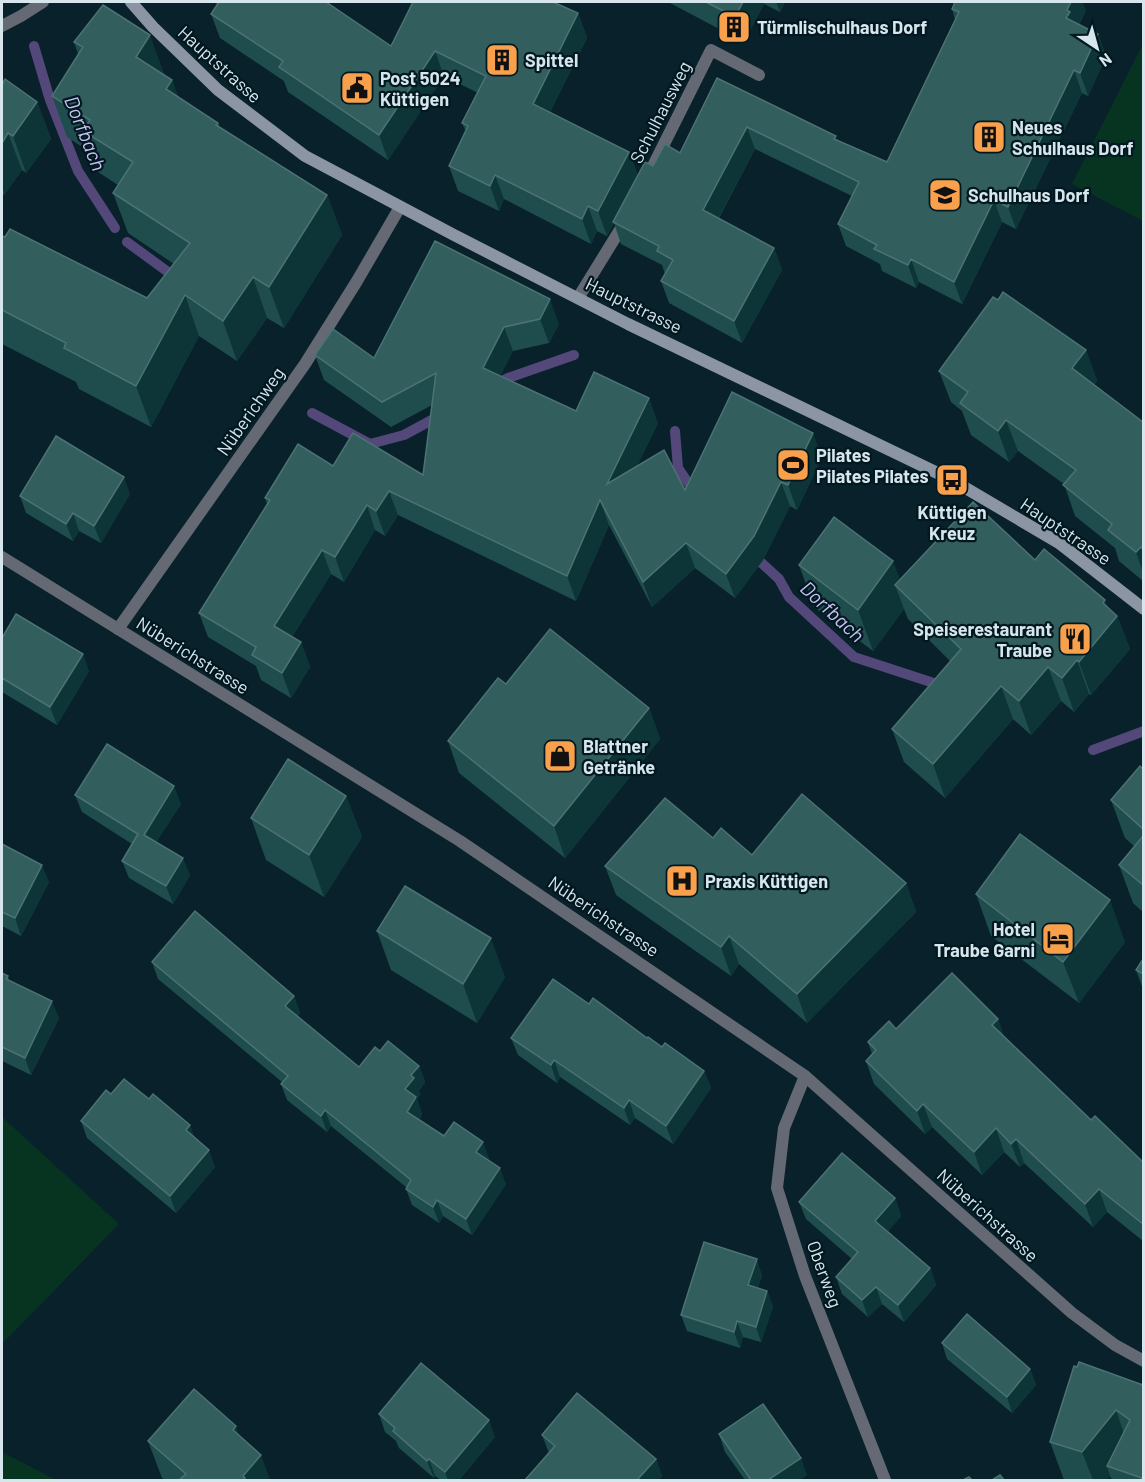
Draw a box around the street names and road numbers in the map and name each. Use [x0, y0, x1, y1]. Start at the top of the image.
street label: Hauptstrasse [174, 21, 266, 107]
street label: Schulhausweg [625, 57, 695, 167]
street label: Hauptstrasse [582, 272, 686, 338]
street label: Nüberichweg [211, 362, 289, 460]
street label: Hauptstrasse [1016, 493, 1116, 569]
street label: Nüberichstrasse [133, 612, 253, 698]
street label: Nüberichstrasse [544, 871, 664, 961]
street label: Nüberichstrasse [933, 1164, 1043, 1266]
street label: Oberweg [803, 1238, 847, 1310]

